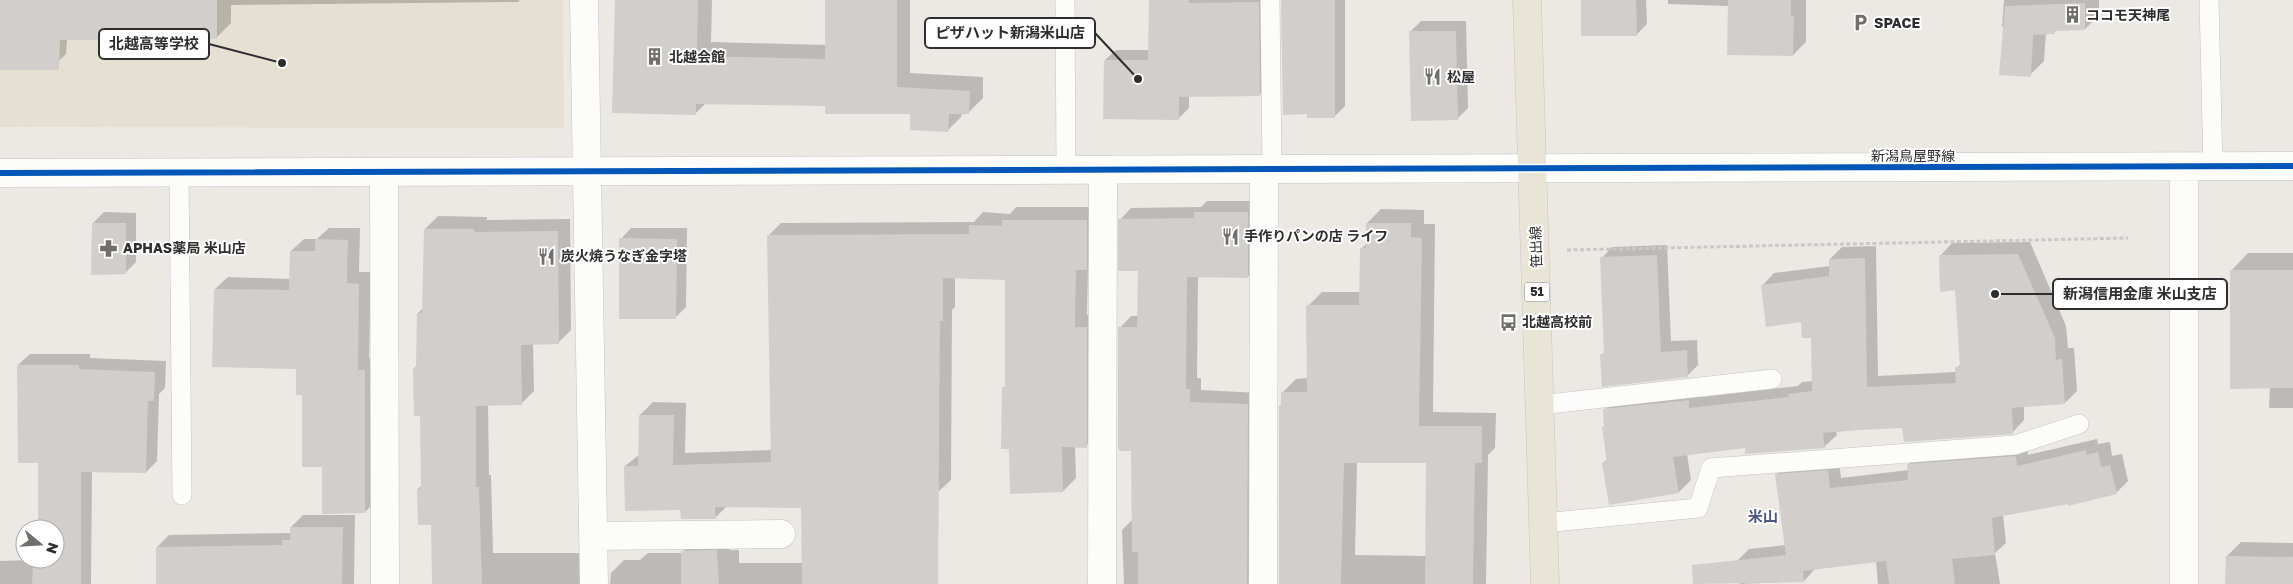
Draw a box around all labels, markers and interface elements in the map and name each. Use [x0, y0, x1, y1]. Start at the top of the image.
building icon: ココモ天神尾 [2062, 5, 2082, 25]
place label: ココモ天神尾 [2086, 6, 2170, 23]
parking icon: SPACE [1850, 13, 1870, 33]
place label: SPACE [1874, 14, 1920, 31]
callout: ピザハット新潟米山店 [925, 18, 1095, 48]
text: ピザハット新潟米山店 [935, 23, 1085, 41]
callout: 北越高等学校 [99, 29, 209, 59]
text: 北越高等学校 [109, 34, 199, 52]
building icon: 北越会館 [645, 47, 665, 67]
place label: 北越会館 [669, 48, 725, 65]
restaurant icon: 松屋 [1423, 67, 1443, 87]
place label: 松屋 [1447, 68, 1475, 85]
street label: 新潟鳥屋野線 [1871, 147, 1955, 164]
restaurant icon: 手作りパンの店 ライフ [1220, 226, 1240, 246]
street label: 笹出線 [1526, 226, 1545, 268]
place label: 手作りパンの店 ライフ [1244, 227, 1388, 244]
pharmacy icon: APHAS薬局 米山店 [99, 238, 119, 258]
place label: APHAS薬局 米山店 [123, 239, 246, 256]
restaurant icon: 炭火焼うなぎ金字塔 [537, 246, 557, 266]
place label: 炭火焼うなぎ金字塔 [561, 247, 687, 264]
callout: 新潟信用金庫 米山支店 [2053, 279, 2227, 309]
road number: 51 [1524, 282, 1550, 302]
text: 新潟信用金庫 米山支店 [2063, 284, 2217, 302]
bus stop icon: 北越高校前 [1498, 312, 1518, 332]
place label: 北越高校前 [1522, 313, 1592, 330]
district label: 米山 [1748, 507, 1778, 525]
north arrow [15, 519, 65, 569]
text: N [43, 540, 63, 556]

